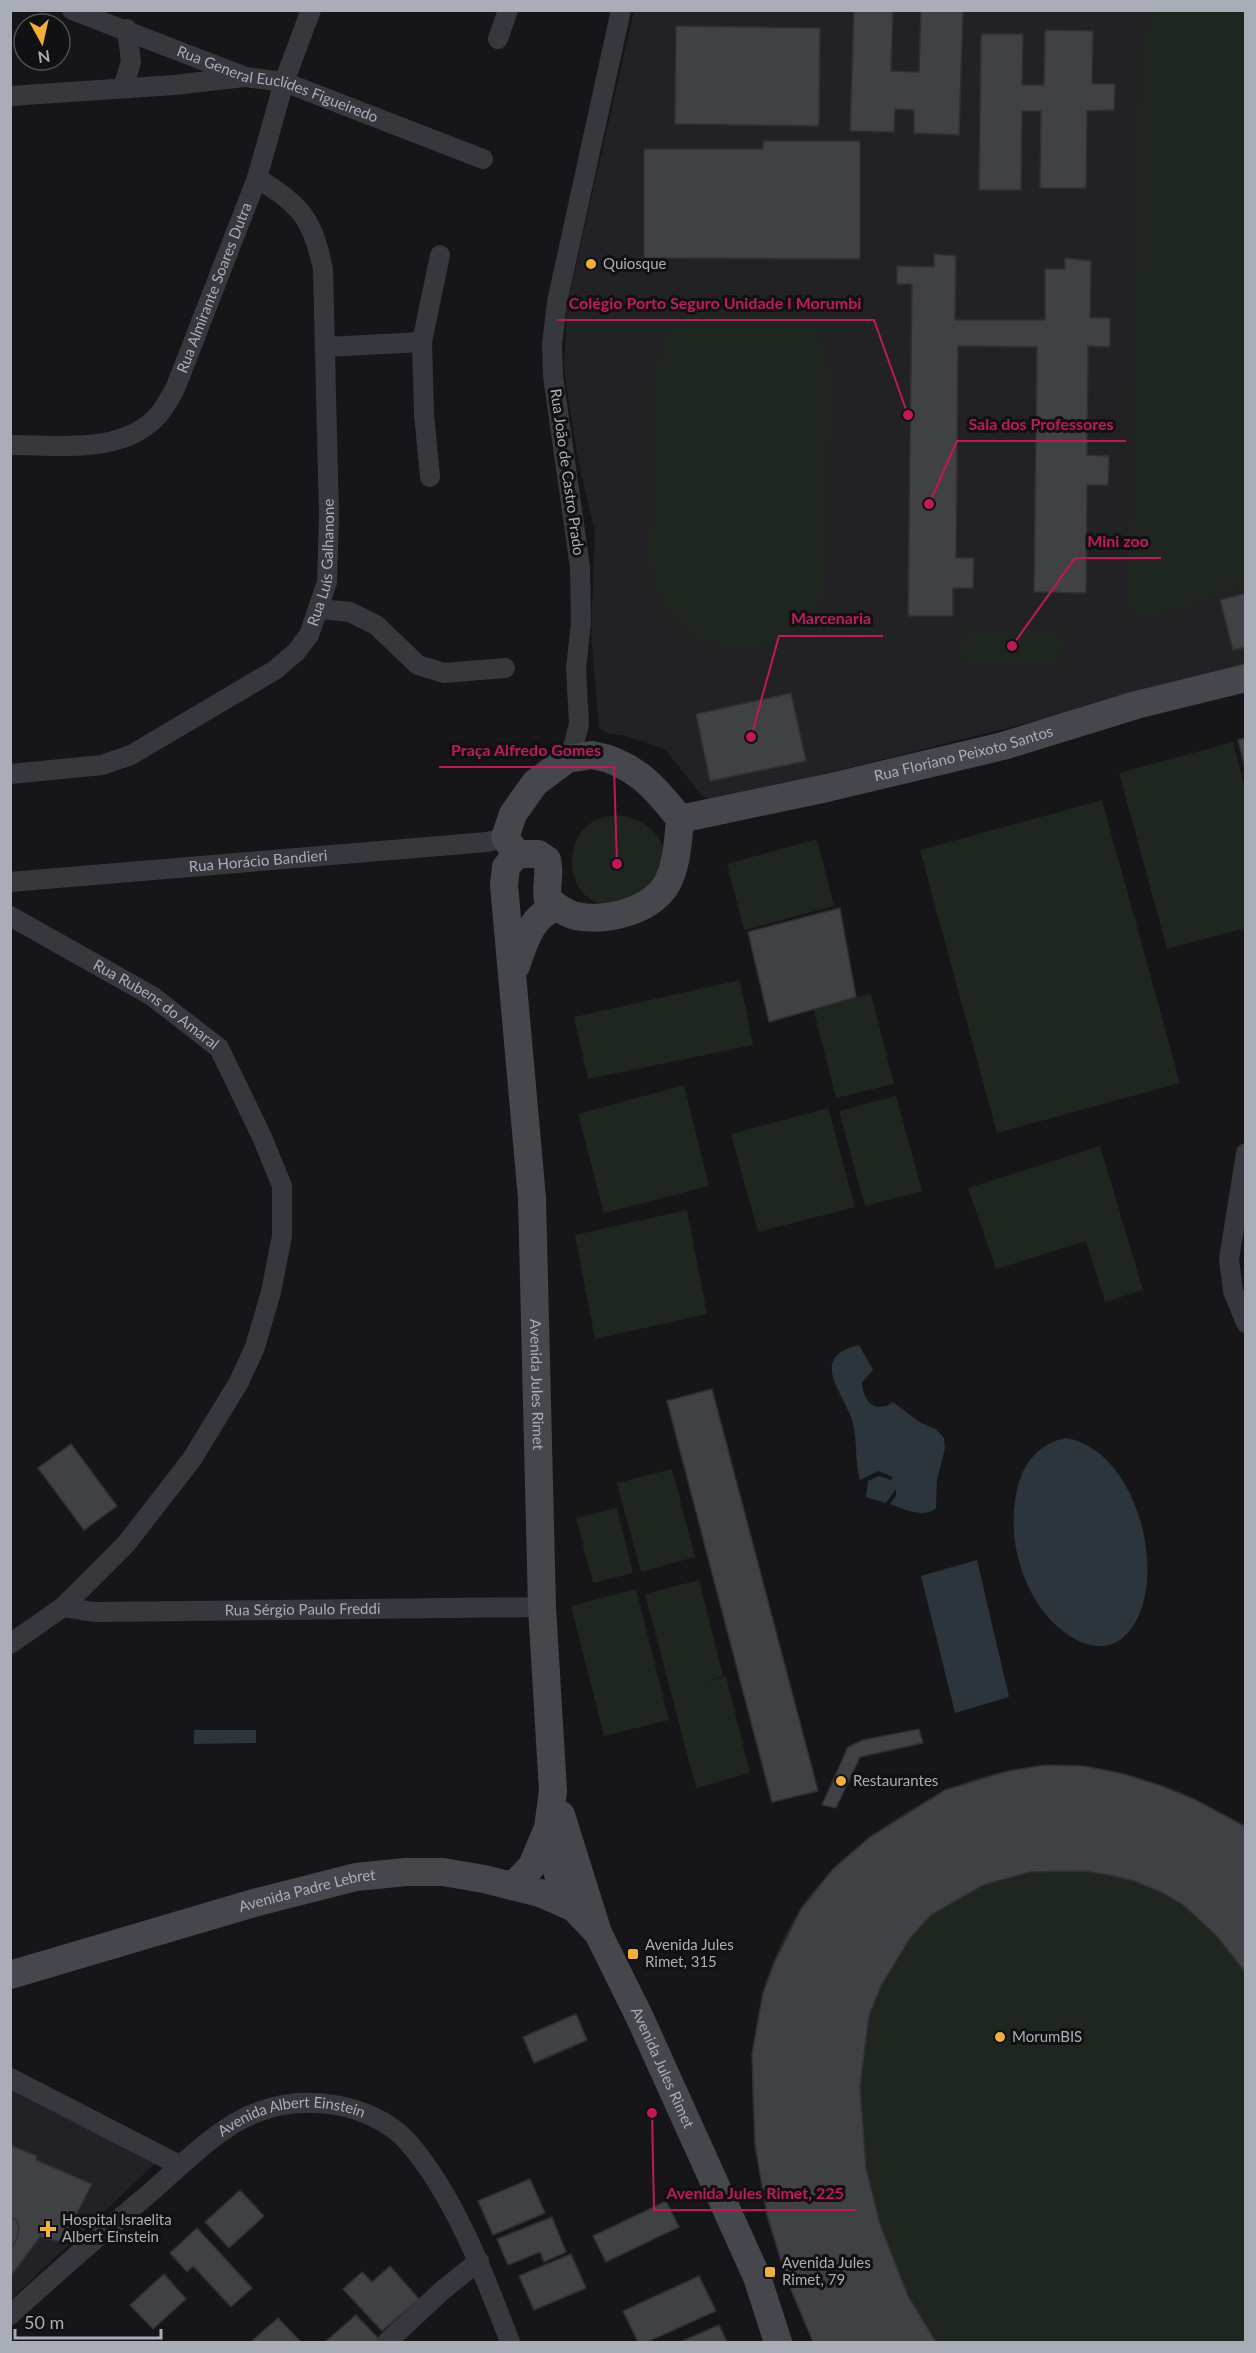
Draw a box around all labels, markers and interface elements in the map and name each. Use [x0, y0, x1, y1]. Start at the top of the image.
north arrow [12, 12, 72, 72]
street label: Rua General Euclides Figueiredo [175, 41, 381, 126]
text: N [37, 47, 52, 68]
street label: Rua Almirante Soares Dutra [172, 200, 255, 375]
place label: Quiosque [603, 254, 667, 272]
marker: Quiosque [584, 257, 598, 271]
callout: Colégio Porto Seguro Unidade I Morumbi [557, 286, 874, 320]
text: Colégio Porto Seguro Unidade I Morumbi [569, 293, 861, 312]
street label: Rua João de Castro Prado [547, 387, 589, 556]
callout: Sala dos Professores [957, 407, 1126, 441]
text: Sala dos Professores [968, 414, 1114, 433]
street label: Rua Luís Galhanone [303, 498, 337, 628]
callout: Mini zoo [1075, 524, 1161, 558]
text: Mini zoo [1087, 531, 1149, 550]
callout: Marcenaria [779, 602, 883, 636]
text: Marcenaria [791, 608, 871, 627]
street label: Rua Floriano Peixoto Santos [872, 721, 1055, 784]
callout: Praça Alfredo Gomes [439, 733, 614, 767]
text: Praça Alfredo Gomes [451, 740, 601, 759]
street label: Rua Horácio Bandieri [188, 845, 328, 875]
street label: Rua Rubens do Amaral [91, 955, 223, 1053]
street label: Avenida Jules Rimet [527, 1319, 548, 1451]
street label: Rua Sérgio Paulo Freddi [225, 1599, 381, 1619]
place label: Restaurantes [853, 1771, 938, 1789]
marker: Restaurantes [834, 1774, 848, 1788]
street label: Avenida Padre Lebret [236, 1865, 377, 1915]
place label: Avenida Jules Rimet, 315 [645, 1935, 734, 1970]
marker: Avenida Jules Rimet, 315 [626, 1947, 640, 1961]
street label: Avenida Jules Rimet [628, 2004, 699, 2131]
place label: MorumBIS [1012, 2027, 1082, 2045]
marker: MorumBIS [993, 2030, 1007, 2044]
street label: Avenida Albert Einstein [214, 2093, 368, 2140]
callout: Avenida Jules Rimet, 225 [654, 2176, 856, 2210]
text: Avenida Jules Rimet, 225 [665, 2183, 844, 2202]
place label: Hospital Israelita Albert Einstein [62, 2210, 172, 2245]
marker: Hospital Israelita Albert Einstein [39, 2220, 57, 2238]
place label: Avenida Jules Rimet, 79 [782, 2253, 871, 2288]
marker: Avenida Jules Rimet, 79 [763, 2265, 777, 2279]
scale bar [15, 2302, 160, 2340]
text: 50 m [24, 2311, 64, 2333]

